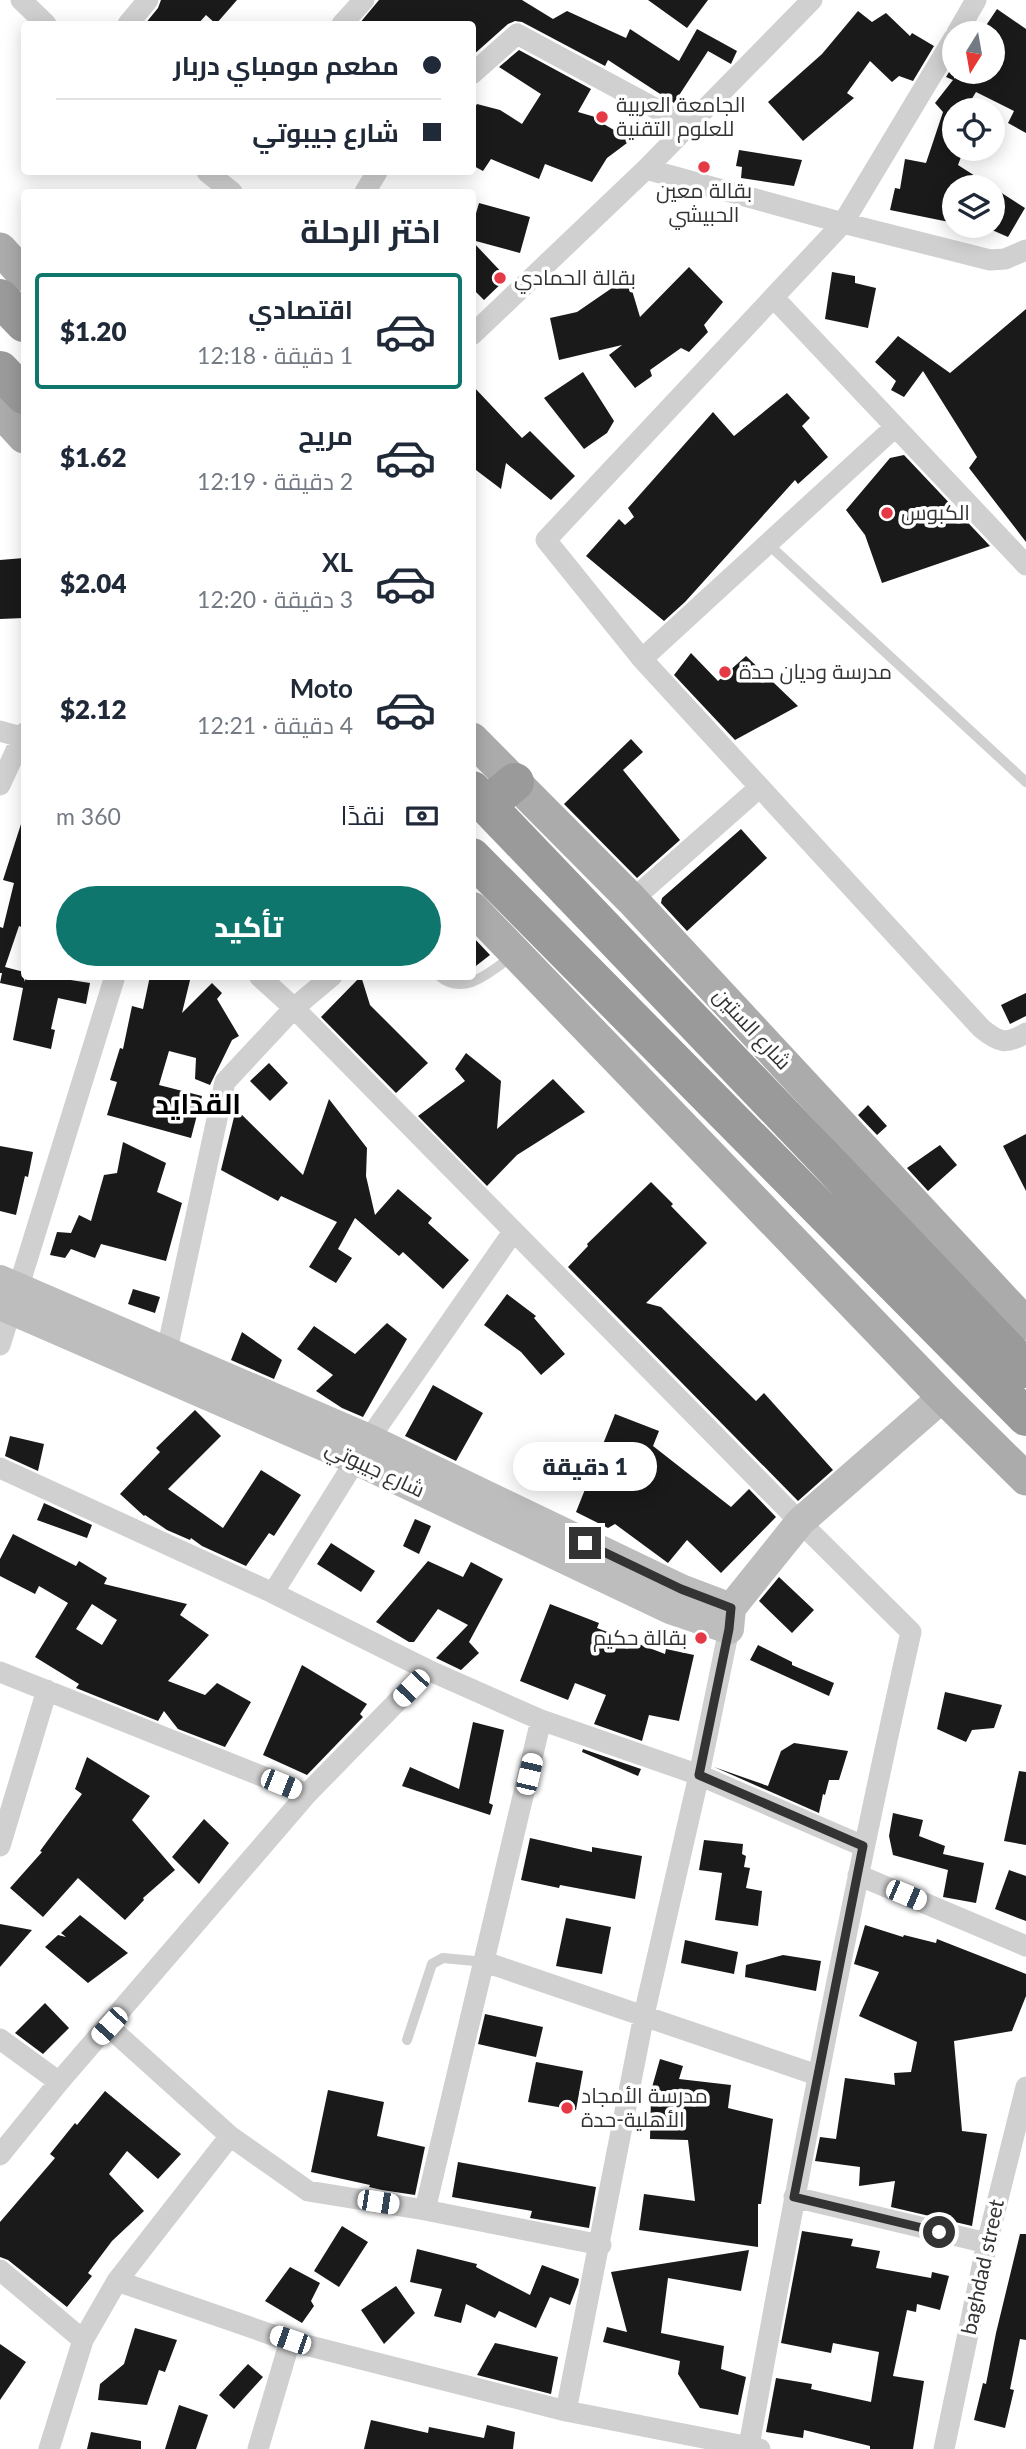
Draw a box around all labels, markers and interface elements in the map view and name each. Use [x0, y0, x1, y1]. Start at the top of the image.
north arrow [942, 21, 1004, 84]
map controls [942, 21, 1005, 238]
text: مطعم مومباي دربار [173, 49, 399, 81]
place label: الجامعة العربية للعلوم التقنية [616, 91, 746, 143]
button: locate [942, 98, 1005, 161]
marker: الجامعة العربية للعلوم التقنية [594, 109, 610, 125]
text: شارع جيبوتي [252, 116, 399, 148]
marker: بقالة معين الحبيشي [696, 159, 712, 175]
button: layers [942, 175, 1005, 238]
place label: بقالة معين الحبيشي [656, 177, 752, 230]
text: اختر الرحلة [300, 211, 441, 250]
place label: بقالة الحمادي [514, 264, 636, 294]
marker: بقالة الحمادي [492, 270, 508, 286]
text: اقتصادي [248, 293, 353, 325]
icon: car [374, 300, 437, 363]
text: $1.20 [60, 315, 127, 347]
text: 1 دقيقة · 12:18 [197, 341, 353, 369]
text: مريح [298, 419, 353, 451]
icon: car [374, 426, 437, 489]
text: $1.62 [60, 441, 127, 473]
text: 2 دقيقة · 12:19 [197, 467, 353, 495]
place label: الكبوس [901, 499, 970, 526]
marker: الكبوس [879, 505, 895, 521]
text: XL [322, 546, 353, 578]
icon: car [374, 552, 437, 615]
text: $2.04 [60, 567, 127, 599]
text: 3 دقيقة · 12:20 [197, 585, 353, 613]
place label: مدرسة وديان حدة [739, 658, 892, 685]
marker: مدرسة وديان حدة [717, 664, 733, 680]
text: Moto [290, 672, 353, 704]
icon: car [374, 678, 437, 741]
text: $2.12 [60, 693, 127, 725]
text: 4 دقيقة · 12:21 [197, 711, 353, 739]
icon: cash [403, 797, 441, 835]
text: نقدًا [341, 799, 385, 831]
text: 360 m [56, 802, 121, 830]
button: تأكيد [56, 886, 441, 966]
street label: شارع الستين [707, 982, 797, 1076]
district label: القدايد [155, 1086, 241, 1120]
street label: شارع جيبوتي [320, 1434, 429, 1506]
callout: 1 دقيقة [513, 1442, 657, 1490]
text: 1 دقيقة [542, 1452, 628, 1480]
route end [569, 1527, 601, 1559]
place label: بقالة حكيم [593, 1624, 687, 1652]
marker: بقالة حكيم [693, 1630, 709, 1646]
car [389, 1666, 434, 1710]
car [515, 1751, 544, 1797]
car [258, 1766, 305, 1802]
car [883, 1877, 930, 1913]
car [88, 2003, 131, 2049]
place label: مدرسة الأمجاد الأهلية-حدة [581, 2082, 708, 2131]
marker: مدرسة الأمجاد الأهلية-حدة [559, 2100, 575, 2116]
car [356, 2188, 401, 2216]
street label: baghdad street [955, 2196, 1008, 2337]
route start [923, 2216, 955, 2248]
car [267, 2323, 314, 2357]

